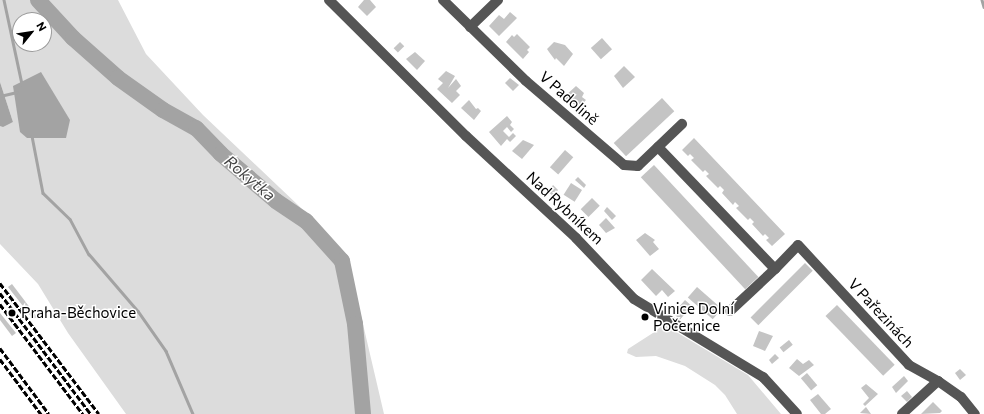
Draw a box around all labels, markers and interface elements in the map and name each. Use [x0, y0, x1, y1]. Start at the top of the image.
north arrow [12, 12, 52, 52]
text: N [34, 19, 50, 33]
street label: V Padolině [536, 68, 602, 128]
water label: Rokytka [221, 151, 279, 205]
street label: Nad Rybníkem [523, 168, 607, 248]
street label: V Pařezinách [844, 275, 918, 351]
place label: Vinice Dolní Počernice [653, 299, 734, 334]
place label: Praha-Běchovice [21, 304, 136, 322]
marker: Praha-Běchovice [6, 307, 18, 319]
marker: Vinice Dolní Počernice [640, 312, 650, 322]

